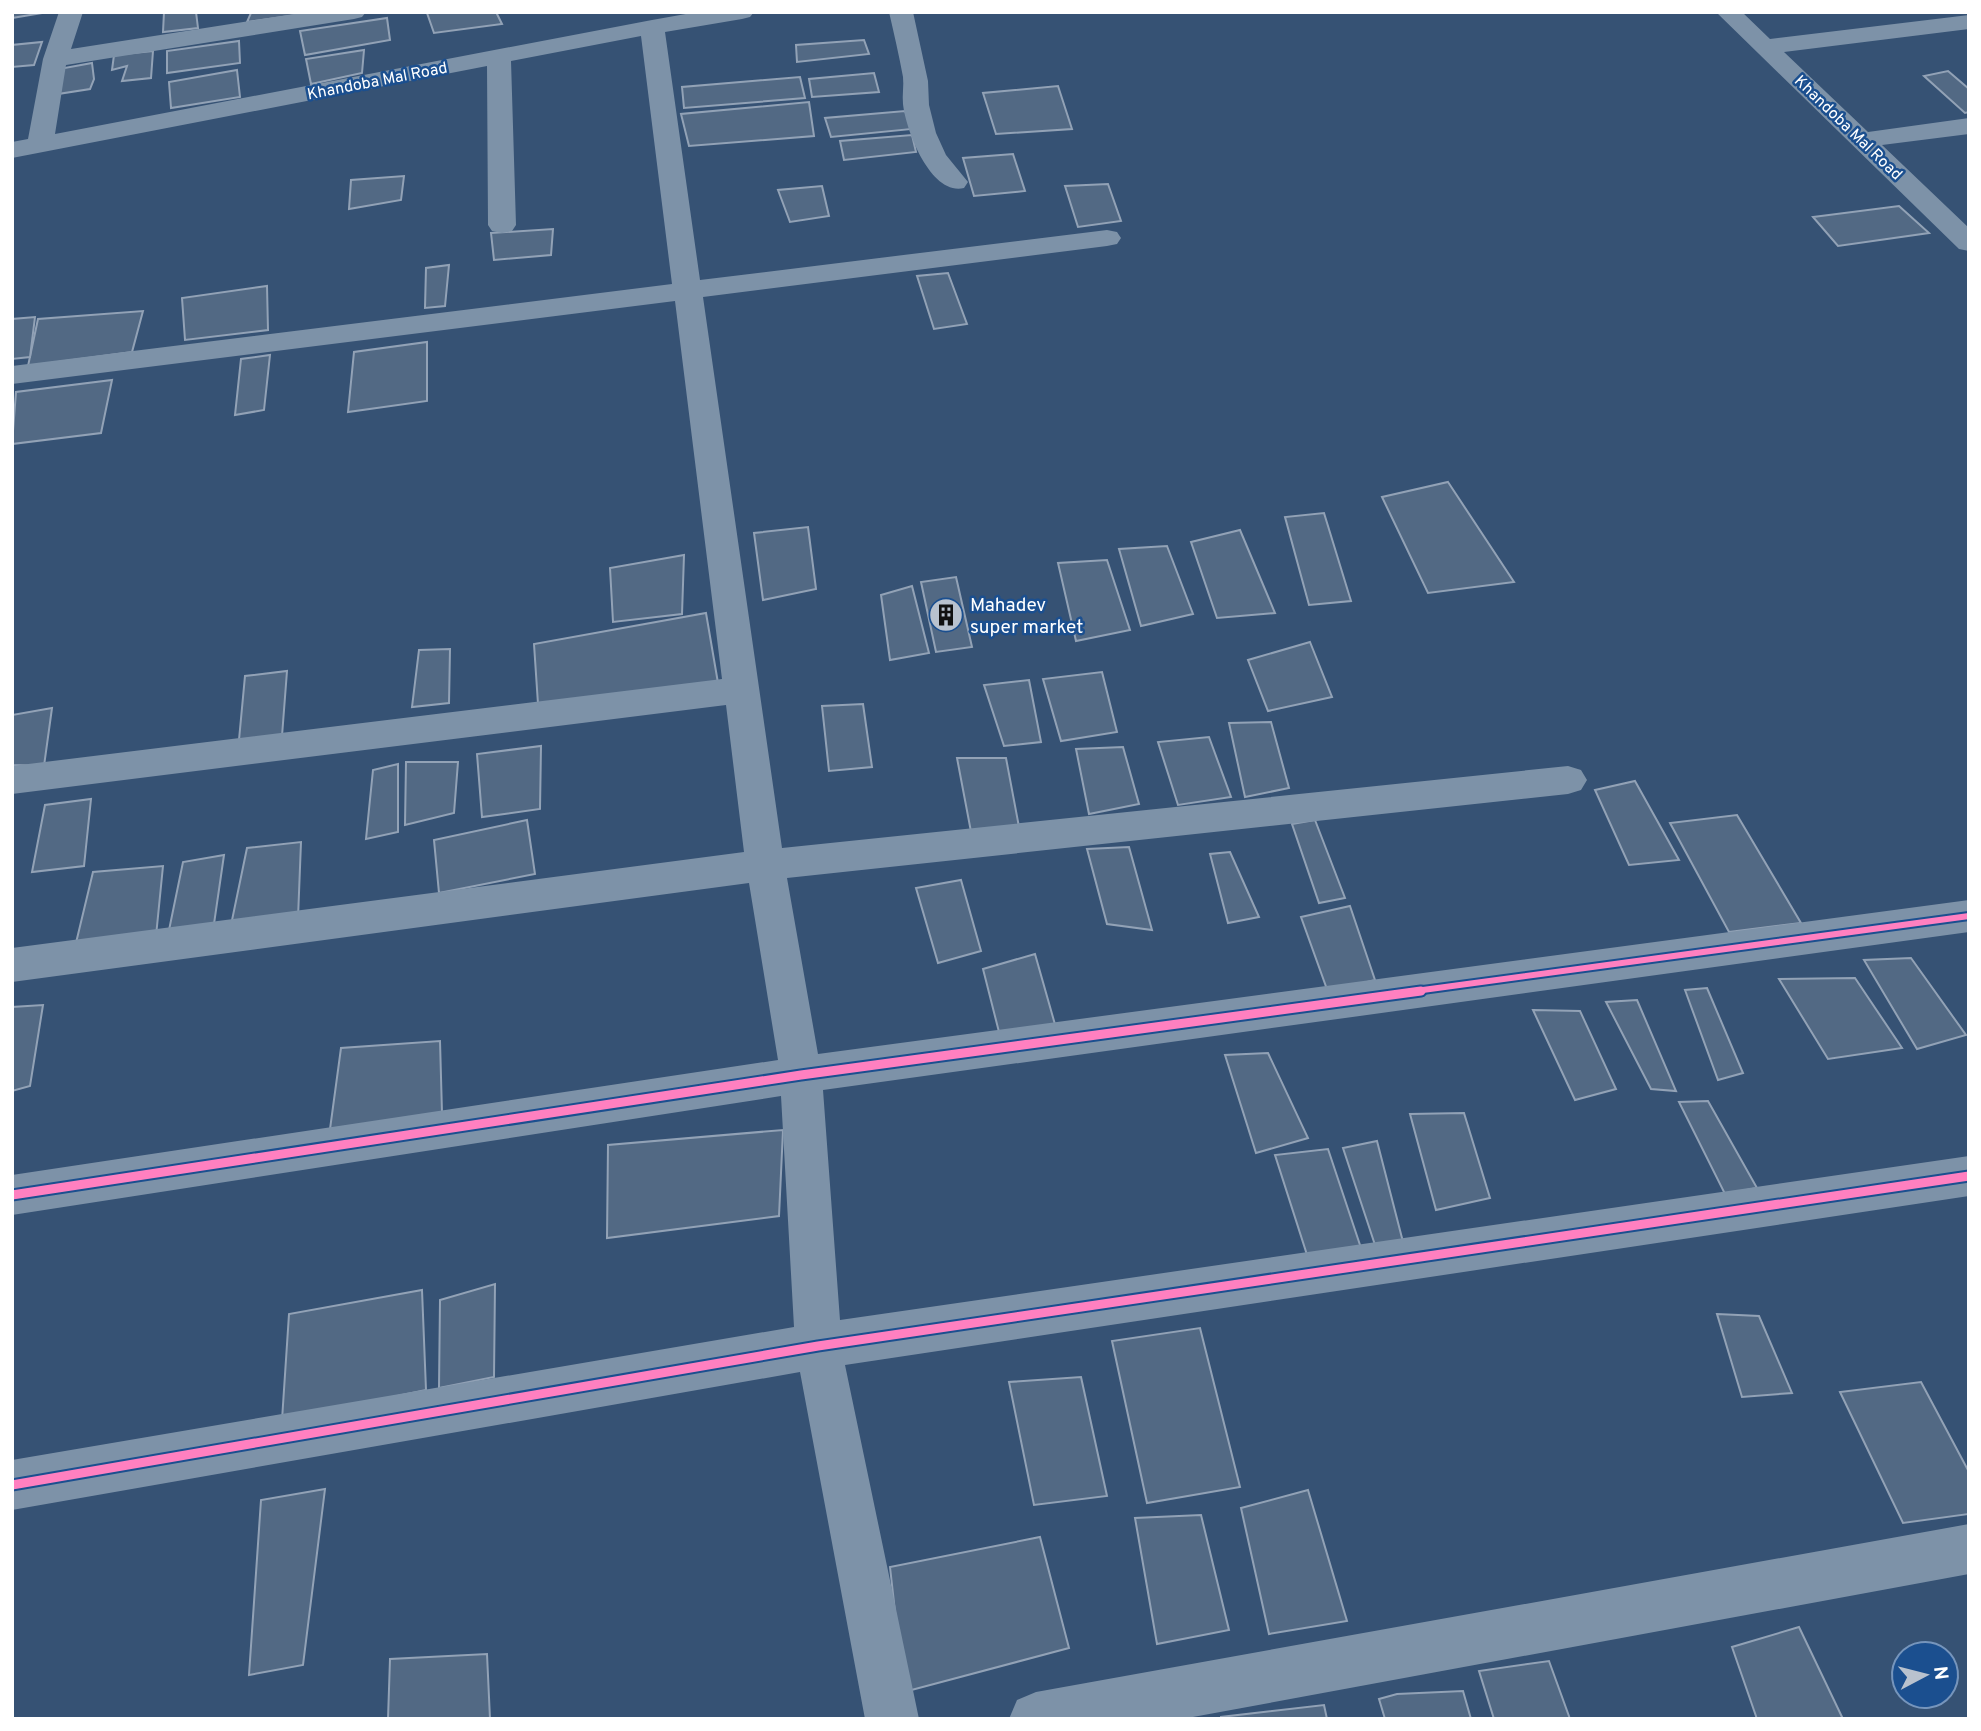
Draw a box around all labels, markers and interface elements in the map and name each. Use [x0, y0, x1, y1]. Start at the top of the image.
street label: Khandoba Mal Road [305, 59, 449, 105]
street label: Khandoba Mal Road [1789, 72, 1906, 185]
place label: Mahadev super market [970, 594, 1083, 640]
building icon: Mahadev super market [927, 596, 965, 634]
north arrow [1890, 1640, 1960, 1710]
text: N [1927, 1665, 1953, 1681]

